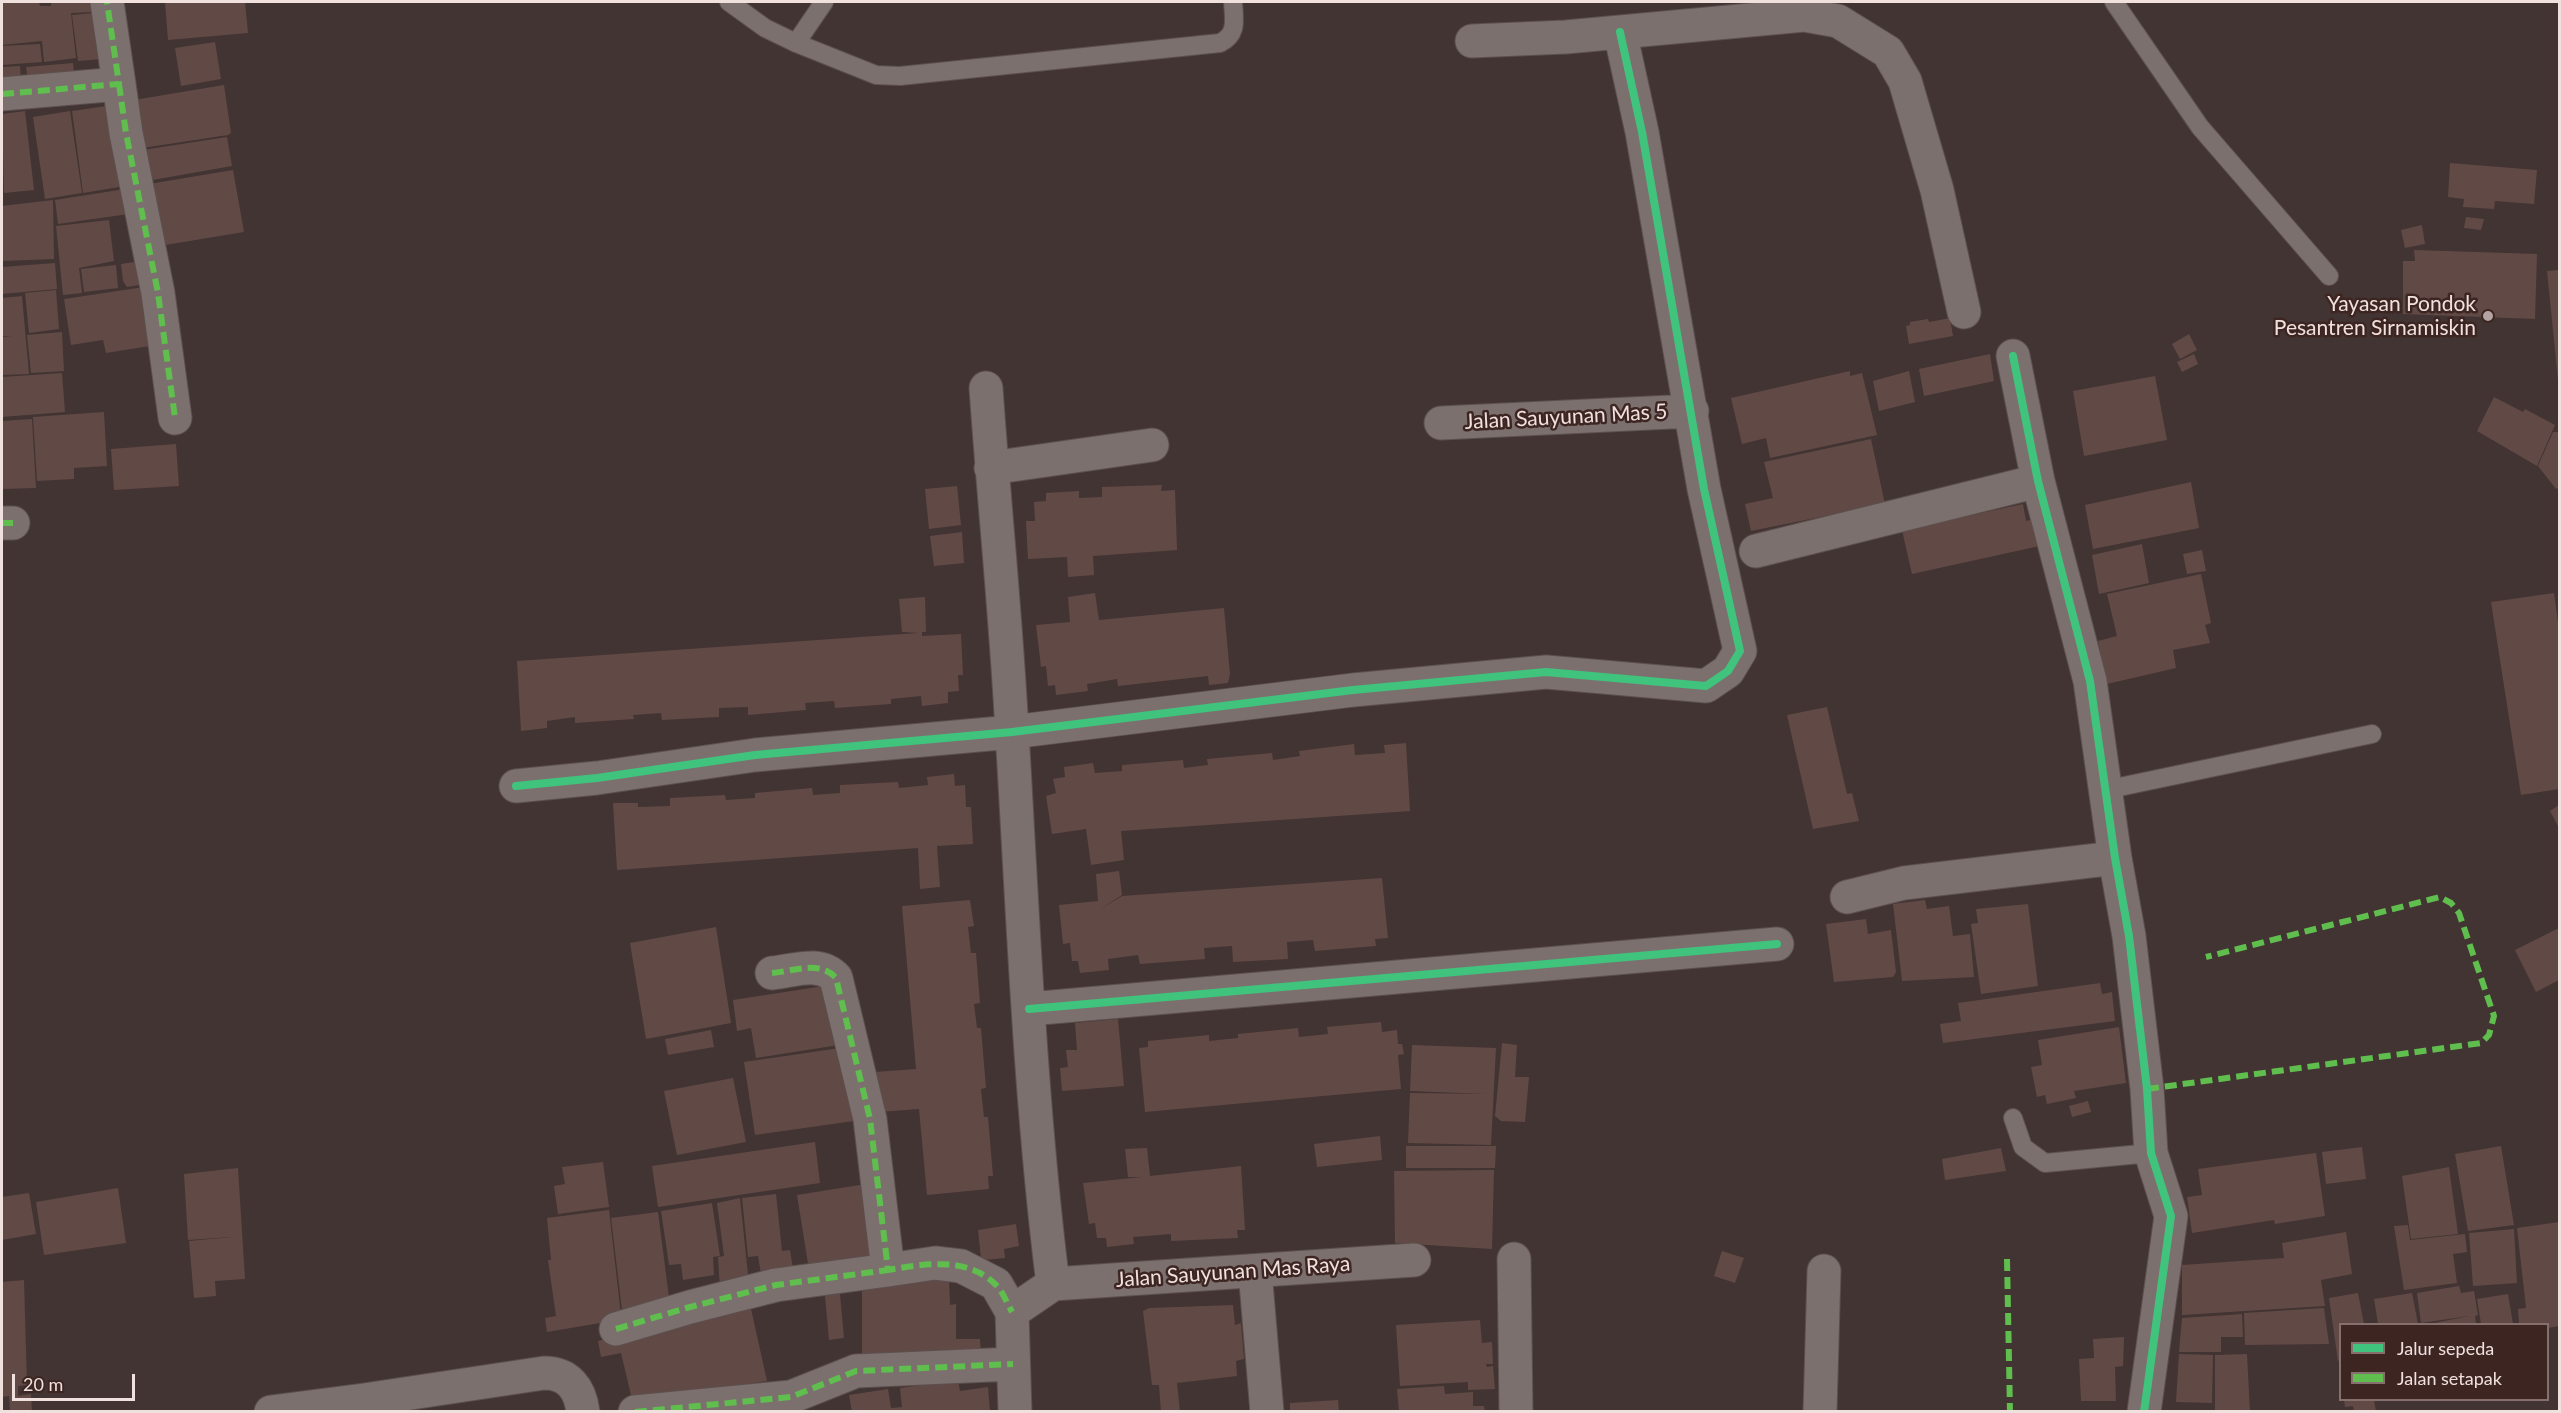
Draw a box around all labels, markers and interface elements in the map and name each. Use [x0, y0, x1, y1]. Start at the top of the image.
place label: Yayasan Pondok Pesantren Sirnamiskin [2274, 291, 2476, 341]
marker: Yayasan Pondok Pesantren Sirnamiskin [2481, 309, 2495, 323]
street label: Jalan Sauyunan Mas 5 [1464, 399, 1668, 435]
street label: Jalan Sauyunan Mas Raya [1115, 1251, 1351, 1293]
legend [2339, 1323, 2549, 1401]
text: Jalur sepeda [2397, 1337, 2494, 1359]
scale bar [15, 1362, 138, 1400]
text: Jalan setapak [2397, 1367, 2502, 1389]
text: 20 m [23, 1373, 63, 1395]

